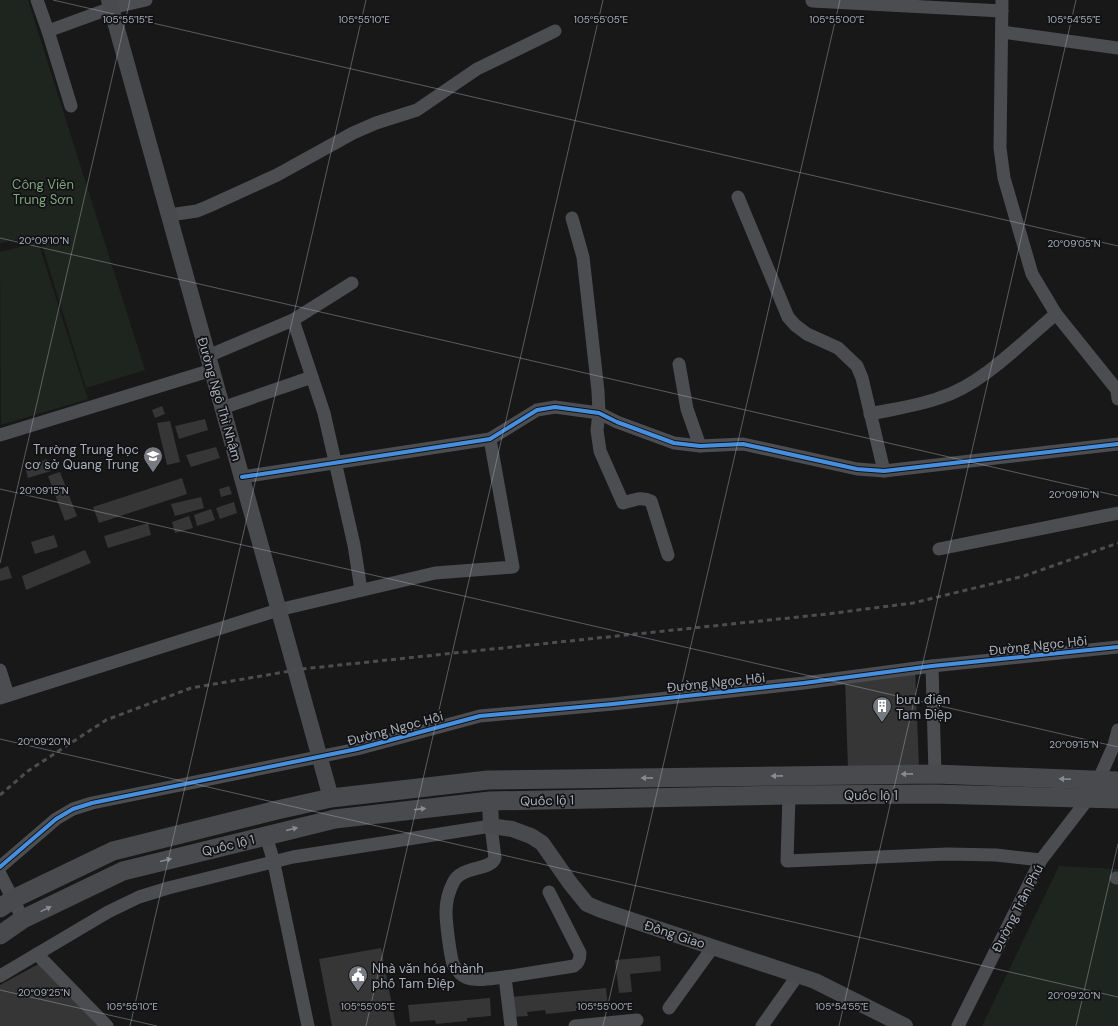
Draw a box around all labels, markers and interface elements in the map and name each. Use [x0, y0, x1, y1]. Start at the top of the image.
text: 105°55'15"E [103, 13, 154, 26]
text: 105°55'10"E [338, 13, 390, 26]
text: 105°55'05"E [574, 13, 629, 26]
text: 105°55'00"E [809, 13, 865, 26]
text: 105°54'55"E [1047, 13, 1101, 26]
park label: Công Viên Trung Sơn [12, 176, 74, 208]
text: 20°09'10"N [19, 234, 69, 247]
text: 20°09'05"N [1047, 237, 1101, 250]
street label: Đường Ngô Thì Nhậm [194, 335, 245, 463]
place label: Trường Trung học cơ sở Quang Trung [25, 441, 139, 473]
school or university icon: Trường Trung học cơ sở Quang Trung [142, 445, 164, 473]
text: 20°09'15"N [19, 484, 69, 497]
text: 20°09'10"N [1049, 488, 1099, 501]
street label: Đường Ngọc Hồi [988, 632, 1088, 659]
street label: Đường Ngọc Hồi [666, 669, 766, 696]
place label: bưu điện Tam Điệp [896, 691, 952, 723]
building icon: bưu điện Tam Điệp [871, 695, 893, 723]
street label: Đường Ngọc Hồi [345, 708, 445, 749]
text: 20°09'20"N [18, 735, 71, 748]
text: 20°09'15"N [1049, 738, 1099, 751]
one-way arrow [900, 771, 913, 777]
one-way arrow [770, 773, 783, 779]
one-way arrow [640, 775, 653, 781]
one-way arrow [1059, 776, 1071, 783]
street label: Quốc lộ 1 [844, 787, 898, 804]
street label: Quốc lộ 1 [520, 792, 574, 809]
one-way arrow [414, 806, 426, 812]
one-way arrow [286, 826, 298, 832]
street label: Quốc lộ 1 [200, 831, 256, 860]
one-way arrow [160, 857, 172, 863]
street label: Đường Trần Phú [988, 861, 1047, 955]
one-way arrow [40, 905, 51, 912]
street label: Đồng Giao [642, 917, 708, 952]
place label: Nhà văn hóa thành phố Tam Điệp [372, 960, 484, 992]
public building icon: Nhà văn hóa thành phố Tam Điệp [347, 964, 369, 992]
text: 20°09'25"N [18, 986, 70, 999]
text: 20°09'20"N [1048, 989, 1101, 1002]
text: 105°55'10"E [106, 1000, 158, 1013]
text: 105°55'05"E [341, 1000, 396, 1013]
text: 105°55'00"E [577, 1000, 633, 1013]
text: 105°54'55"E [815, 1000, 869, 1013]

